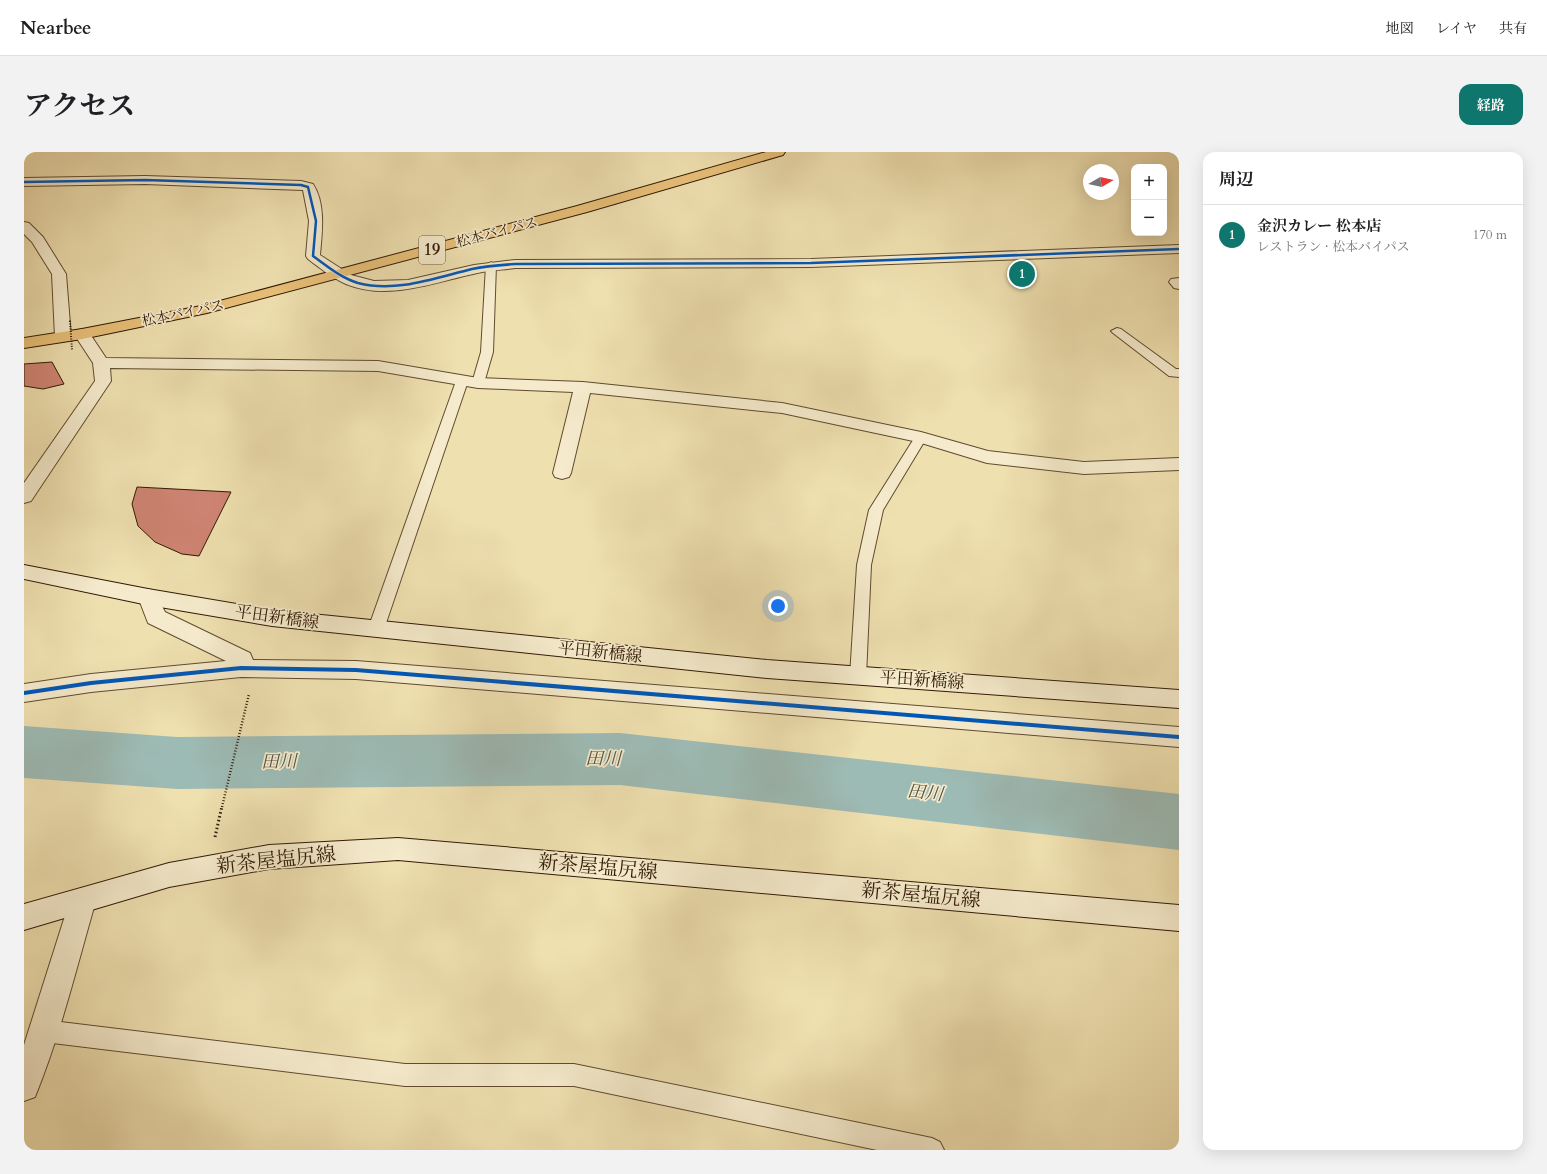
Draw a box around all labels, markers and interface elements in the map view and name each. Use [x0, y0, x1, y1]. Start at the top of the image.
text: Nearbee [20, 15, 91, 41]
text: 地図 [1386, 19, 1414, 38]
text: レイヤ [1436, 19, 1477, 38]
text: 共有 [1499, 19, 1527, 38]
button: 経路 [1459, 84, 1523, 125]
text: アクセス [24, 87, 135, 125]
north arrow [1083, 164, 1119, 200]
map controls [1131, 164, 1167, 236]
button: + [1131, 164, 1167, 200]
text: 周辺 [1219, 168, 1253, 191]
button: − [1131, 200, 1167, 236]
street label: 松本バイパス [454, 212, 540, 252]
text: 金沢カレー 松本店 [1257, 216, 1381, 236]
text: 1 [1229, 226, 1235, 244]
text: 170 m [1473, 226, 1507, 244]
road number: 19 [419, 236, 445, 264]
text: レストラン · 松本バイパス [1257, 238, 1410, 256]
pin: 1 [1009, 259, 1035, 289]
street label: 松本バイパス [140, 295, 226, 331]
your location [768, 596, 788, 616]
street label: 平田新橋線 [233, 600, 321, 634]
street label: 平田新橋線 [557, 636, 643, 668]
street label: 平田新橋線 [879, 666, 965, 694]
water label: 田川 [585, 746, 623, 772]
water label: 田川 [261, 749, 299, 775]
water label: 田川 [906, 779, 946, 808]
street label: 新茶屋塩尻線 [215, 840, 337, 880]
street label: 新茶屋塩尻線 [537, 848, 659, 886]
street label: 新茶屋塩尻線 [860, 876, 982, 914]

